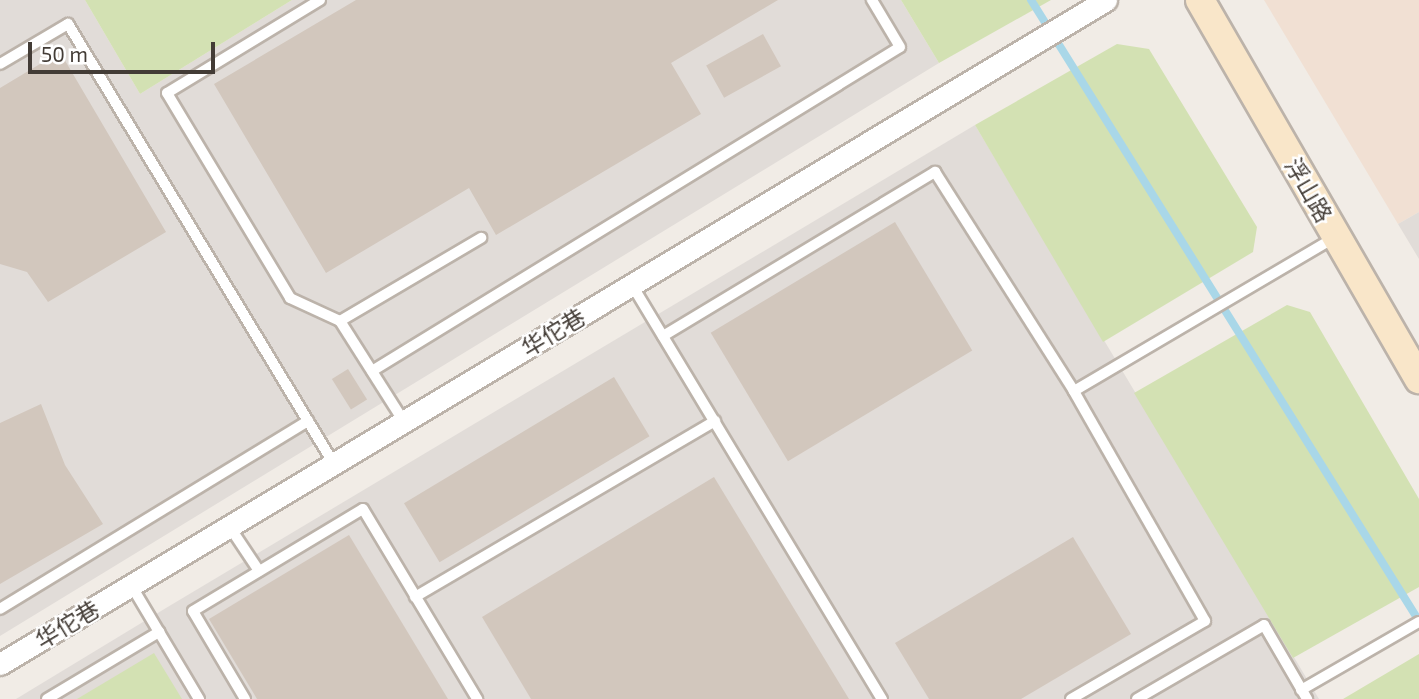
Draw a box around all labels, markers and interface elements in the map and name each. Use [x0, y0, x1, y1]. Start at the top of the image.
scale bar [32, 28, 219, 72]
text: 50 m [41, 41, 88, 66]
street label: 浮山路 [1280, 153, 1338, 227]
street label: 华佗巷 [516, 302, 590, 362]
street label: 华佗巷 [30, 594, 104, 654]

